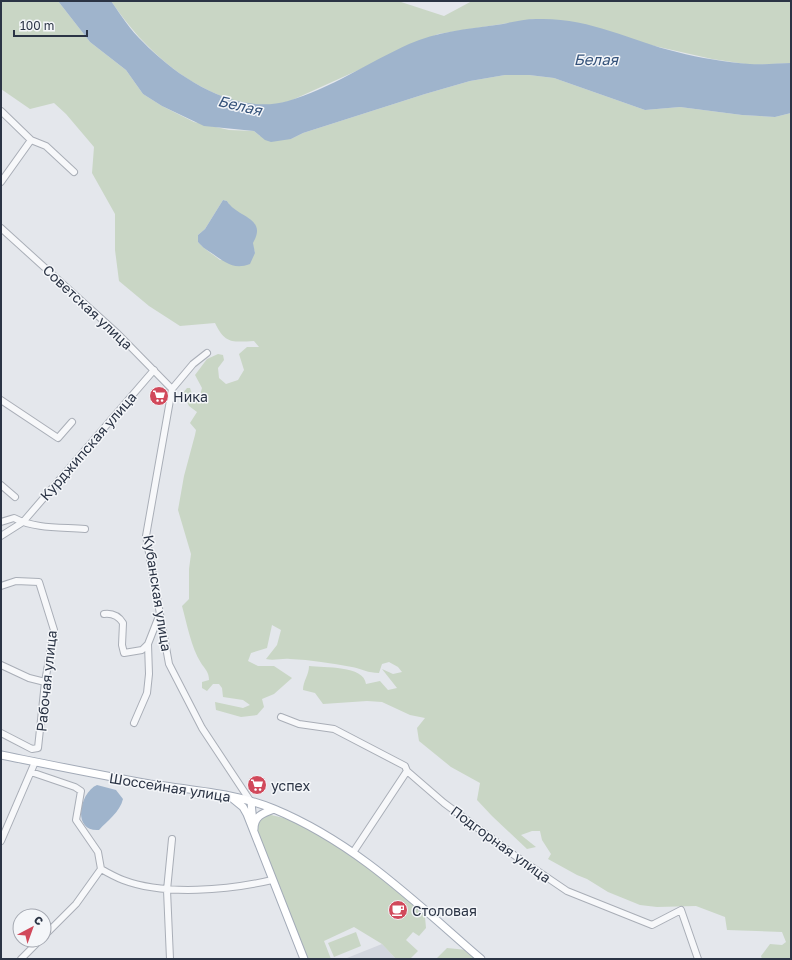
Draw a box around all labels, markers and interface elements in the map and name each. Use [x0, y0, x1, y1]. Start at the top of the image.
scale bar [14, 12, 87, 38]
text: 100 m [20, 18, 54, 33]
water label: Белая [574, 50, 620, 68]
water label: Белая [216, 91, 265, 119]
street label: Советская улица [40, 261, 136, 353]
supermarket icon: Ника [148, 385, 170, 407]
street label: Курджипская улица [36, 388, 140, 504]
place label: Ника [173, 388, 208, 405]
street label: Кубанская улица [140, 533, 176, 653]
street label: Рабочая улица [32, 629, 60, 733]
street label: Шоссейная улица [108, 769, 232, 805]
supermarket icon: успех [246, 774, 268, 796]
place label: успех [271, 777, 310, 794]
street label: Подгорная улица [448, 802, 554, 886]
cafe icon: Столовая [387, 899, 409, 921]
place label: Столовая [412, 902, 477, 919]
north arrow [12, 908, 52, 948]
text: С [32, 913, 46, 928]

